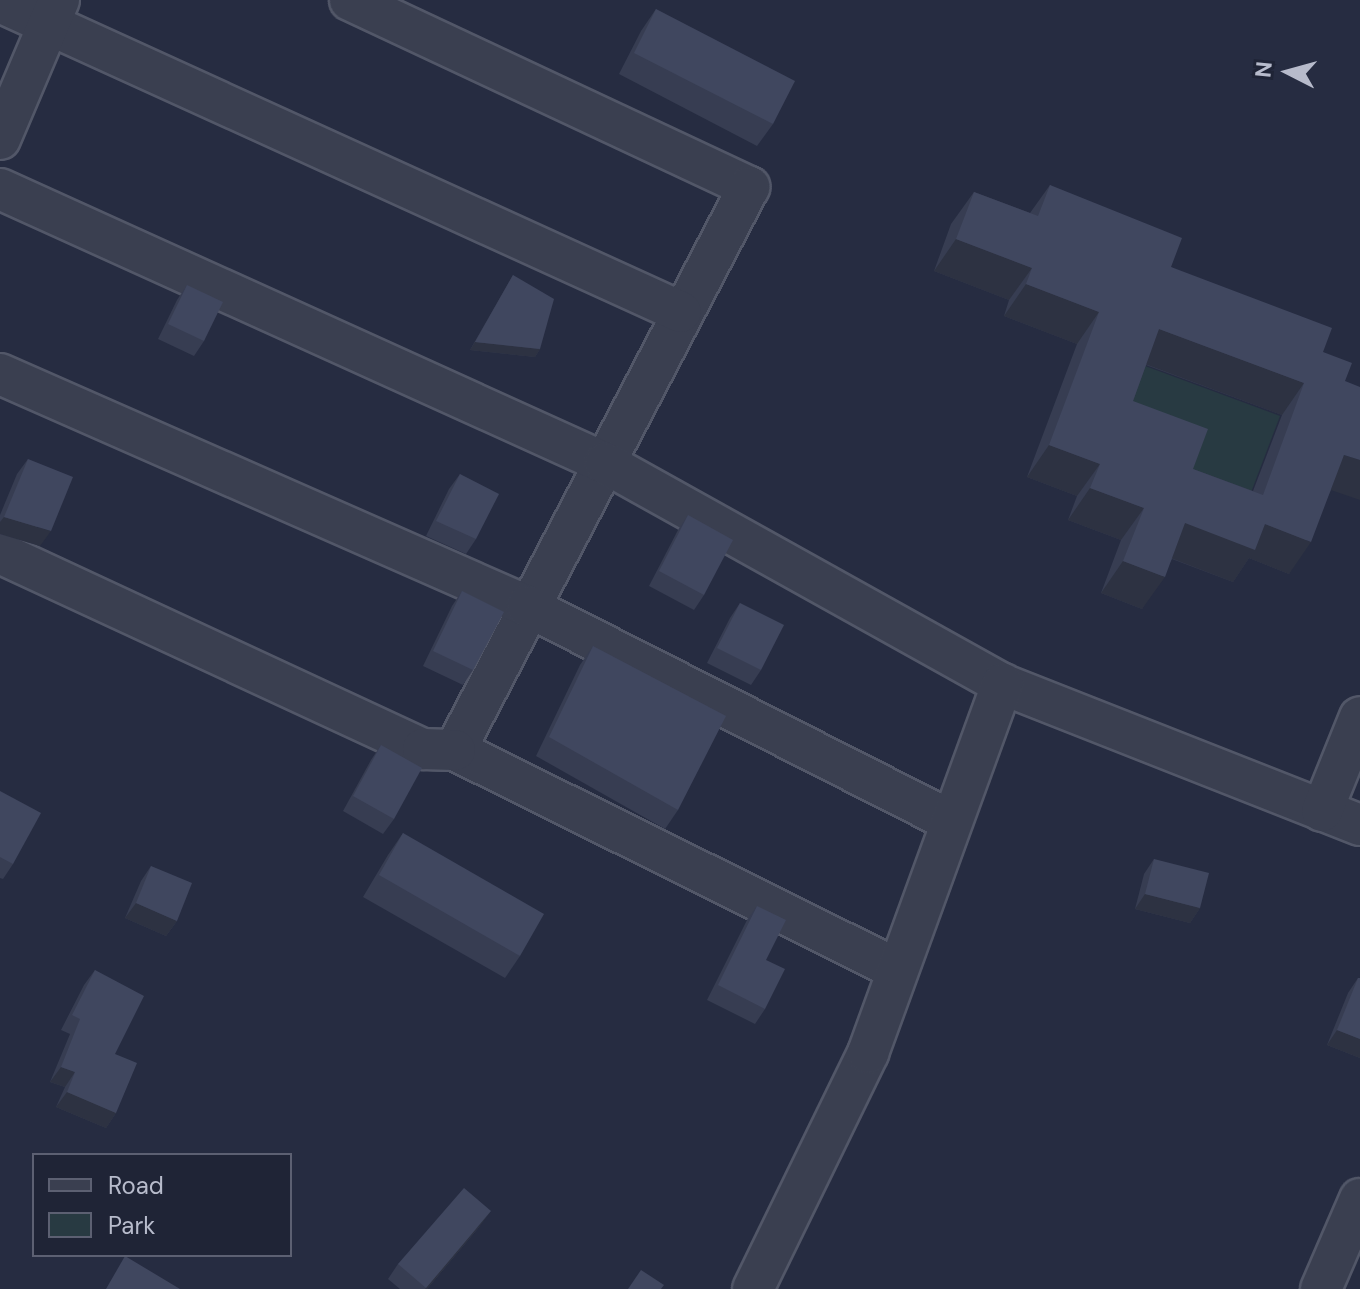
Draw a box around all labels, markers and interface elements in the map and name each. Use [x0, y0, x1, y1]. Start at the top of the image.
north arrow [1248, 32, 1328, 112]
text: N [1248, 60, 1279, 79]
legend [32, 1153, 292, 1257]
text: Road [108, 1170, 164, 1201]
text: Park [108, 1210, 155, 1241]

